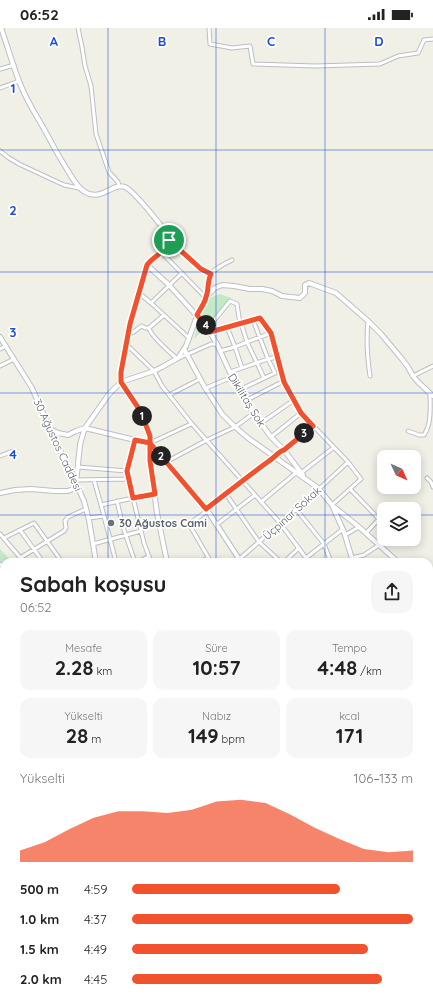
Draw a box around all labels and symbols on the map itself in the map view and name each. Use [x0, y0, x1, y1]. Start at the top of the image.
text: A [50, 33, 59, 49]
text: B [158, 33, 166, 49]
text: C [267, 33, 275, 49]
text: D [374, 33, 384, 49]
text: 1 [10, 80, 16, 96]
text: 2 [9, 202, 17, 218]
pin [152, 223, 186, 257]
pin: 4 [196, 315, 216, 335]
text: 3 [10, 324, 17, 340]
street label: Dikilitaş Sok [225, 371, 269, 430]
street label: 30 Ağustos Caddesi [31, 397, 85, 493]
pin: 1 [132, 406, 152, 426]
pin: 3 [294, 423, 314, 443]
text: 4 [9, 446, 17, 462]
pin: 2 [151, 446, 171, 466]
north arrow [377, 450, 421, 494]
street label: Üçpınar Sokak [260, 483, 324, 543]
place label: 30 Ağustos Cami [119, 516, 207, 530]
marker: 30 Ağustos Cami [106, 518, 116, 528]

